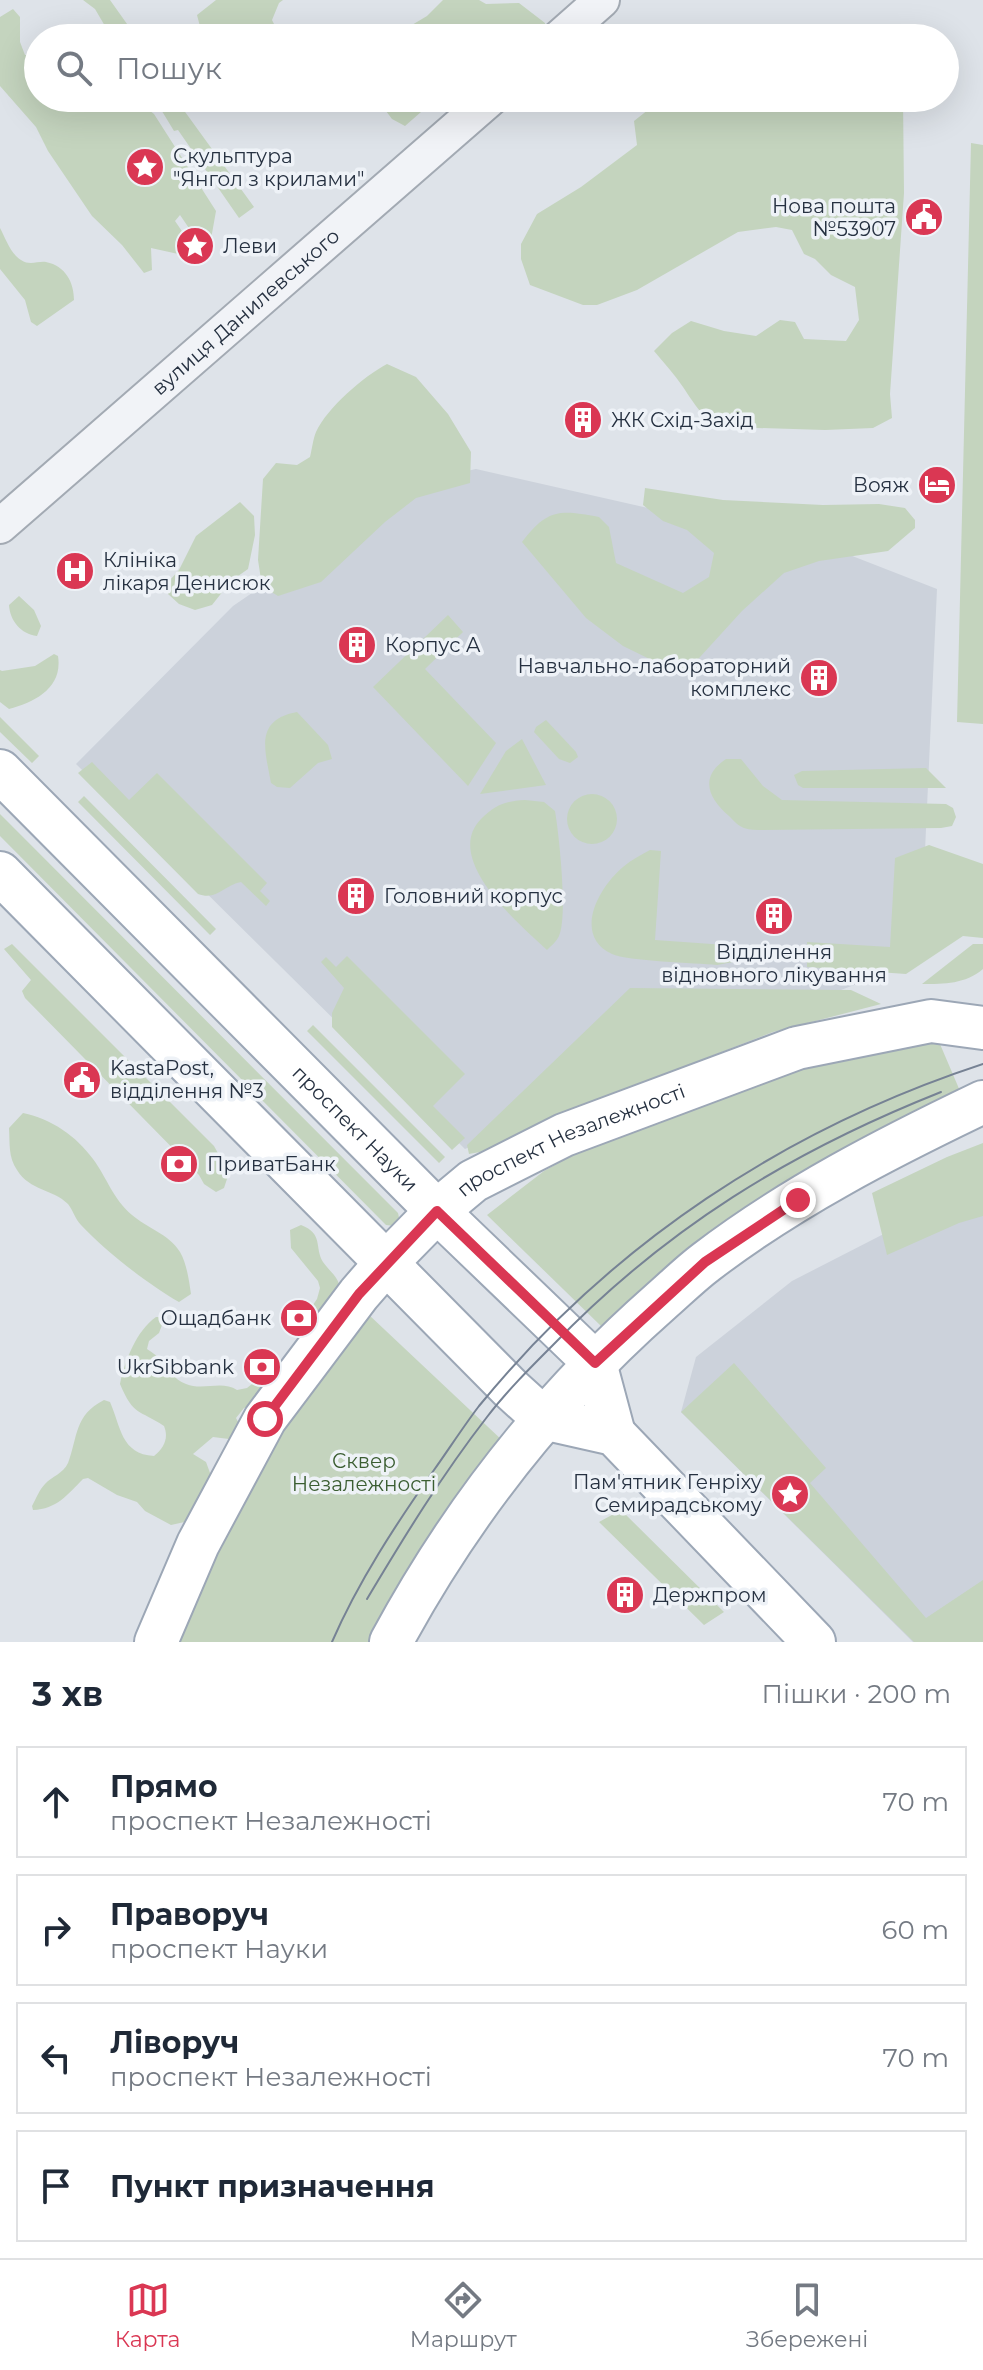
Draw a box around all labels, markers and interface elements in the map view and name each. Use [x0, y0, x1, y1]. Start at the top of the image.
search box [24, 24, 959, 112]
icon: search [52, 46, 96, 90]
text: Пошук [116, 50, 222, 87]
place label: Скульптура "Янгол з крилами" [173, 144, 365, 191]
place icon: Скульптура "Янгол з крилами" [124, 146, 166, 188]
place label: Нова пошта №53907 [772, 194, 896, 241]
public building icon: Нова пошта №53907 [903, 196, 945, 238]
street label: вулиця Данилевського [147, 224, 344, 400]
place icon: Леви [174, 225, 216, 267]
place label: Леви [223, 234, 277, 258]
building icon: ЖК Схід-Захід [562, 399, 604, 441]
place label: ЖК Схід-Захід [611, 408, 754, 432]
hotel icon: Вояж [916, 464, 958, 506]
place label: Вояж [853, 473, 909, 497]
place label: Клініка лікаря Денисюк [103, 548, 271, 595]
hospital icon: Клініка лікаря Денисюк [54, 550, 96, 592]
building icon: Корпус А [336, 624, 378, 666]
place label: Корпус А [385, 633, 481, 657]
place label: Навчально-лабораторний комплекс [517, 654, 791, 701]
building icon: Навчально-лабораторний комплекс [798, 657, 840, 699]
building icon: Головний корпус [335, 875, 377, 917]
place label: Головний корпус [384, 884, 563, 908]
building icon: Відділення відновного лікування [753, 895, 795, 937]
place label: Відділення відновного лікування [661, 940, 887, 987]
place label: KastaPost, відділення №3 [110, 1056, 264, 1103]
public building icon: KastaPost, відділення №3 [61, 1059, 103, 1101]
street label: проспект Науки [288, 1061, 423, 1197]
street label: проспект Незалежності [452, 1079, 688, 1201]
bank icon: ПриватБанк [158, 1143, 200, 1185]
place label: ПриватБанк [207, 1152, 336, 1176]
route end [780, 1182, 816, 1218]
bank icon: Ощадбанк [278, 1297, 320, 1339]
place label: Ощадбанк [161, 1306, 271, 1330]
bank icon: UkrSibbank [241, 1346, 283, 1388]
place label: UkrSibbank [117, 1355, 234, 1379]
route start [247, 1401, 283, 1437]
park label: Сквер Незалежності [292, 1449, 436, 1496]
place label: Пам'ятник Генріху Семирадському [573, 1470, 762, 1517]
place icon: Пам'ятник Генріху Семирадському [769, 1473, 811, 1515]
building icon: Держпром [604, 1574, 646, 1616]
place label: Держпром [653, 1583, 767, 1607]
text: 3 хв [32, 1673, 103, 1715]
text: Пішки · 200 m [762, 1678, 951, 1710]
text: Прямо [110, 1768, 218, 1805]
icon: ahead [34, 1780, 78, 1824]
text: 70 m [883, 1786, 949, 1818]
text: проспект Незалежності [110, 1805, 432, 1837]
text: Праворуч [110, 1896, 269, 1933]
icon: right [34, 1908, 78, 1952]
text: 60 m [882, 1914, 949, 1946]
text: проспект Науки [110, 1933, 328, 1965]
text: Ліворуч [110, 2024, 239, 2061]
icon: left [34, 2036, 78, 2080]
text: 70 m [883, 2042, 949, 2074]
text: проспект Незалежності [110, 2061, 432, 2093]
icon: arrive [34, 2164, 78, 2208]
text: Пункт призначення [110, 2168, 435, 2205]
tab: Карта [115, 2278, 180, 2353]
tab: Маршрут [410, 2278, 517, 2353]
tab: Збережені [746, 2278, 868, 2353]

